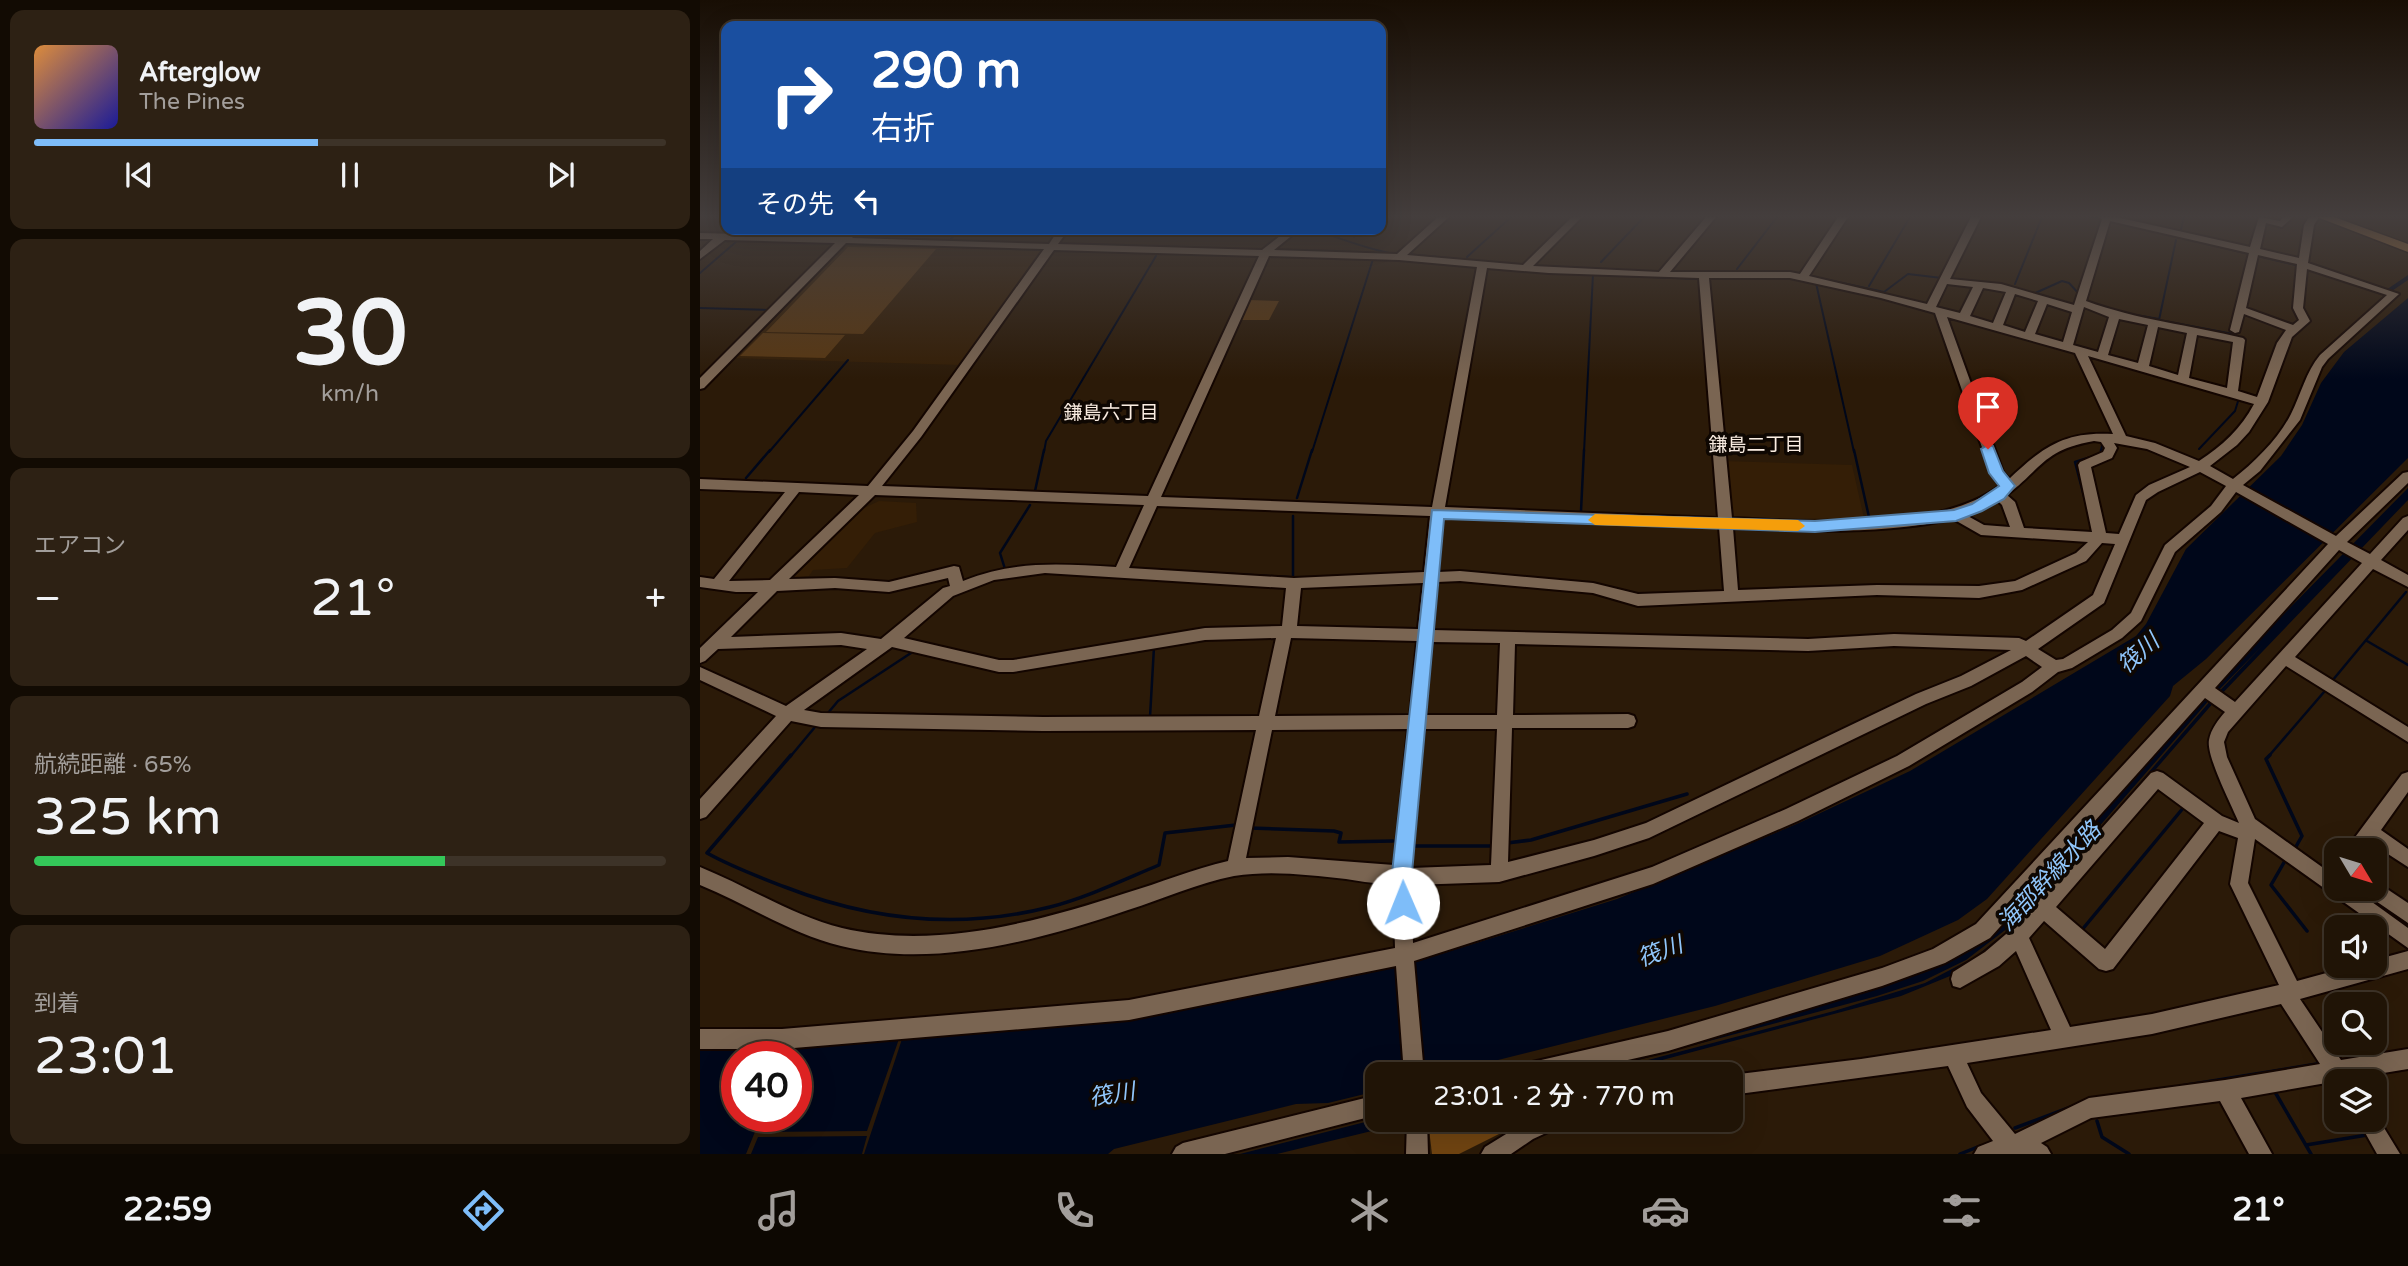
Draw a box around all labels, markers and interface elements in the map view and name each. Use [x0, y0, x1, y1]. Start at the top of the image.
text: 290 m [871, 42, 1021, 101]
icon: right [756, 49, 847, 140]
text: Afterglow [139, 57, 261, 88]
text: The Pines [139, 88, 245, 116]
text: 右折 [871, 110, 935, 148]
icon: previous [120, 156, 158, 194]
icon: pause [331, 156, 369, 194]
icon: next [542, 156, 580, 194]
icon: left [848, 182, 886, 220]
text: その先 [756, 189, 834, 220]
text: 30 [293, 279, 407, 389]
pin [1958, 377, 2018, 449]
text: km/h [321, 380, 379, 408]
icon: arrive [1969, 388, 2007, 426]
district label: 鎌島六丁目 [1063, 402, 1159, 424]
district label: 鎌島二丁目 [1708, 434, 1804, 456]
text: エアコン [34, 532, 126, 560]
text: 21° [310, 567, 395, 630]
text: − [34, 576, 61, 622]
text: + [645, 576, 666, 622]
water label: 筏川 [2112, 626, 2167, 679]
text: 航続距離 · 65% [34, 751, 192, 779]
text: 325 km [34, 786, 222, 849]
water label: 海部幹線水路 [1992, 815, 2108, 937]
north arrow [2324, 838, 2387, 901]
map controls [2324, 838, 2387, 1132]
position arrow [1366, 866, 1440, 940]
button: sound [2324, 915, 2387, 978]
water label: 筏川 [1634, 930, 1690, 973]
text: 到着 [34, 990, 80, 1018]
button: search [2324, 992, 2387, 1055]
text: 23:01 [34, 1025, 178, 1088]
speed limit sign: 40 [721, 1041, 812, 1132]
button: layers [2324, 1069, 2387, 1132]
water label: 筏川 [1087, 1077, 1140, 1112]
text: 23:01 · 2 分 · 770 m [1433, 1081, 1675, 1112]
icon: directions [459, 1186, 508, 1235]
icon: music [754, 1186, 803, 1235]
icon: phone [1050, 1186, 1099, 1235]
icon: climate [1345, 1186, 1394, 1235]
icon: car [1641, 1186, 1690, 1235]
icon: filters [1937, 1186, 1986, 1235]
text: 22:59 [123, 1191, 212, 1229]
text: 21° [2232, 1191, 2285, 1229]

